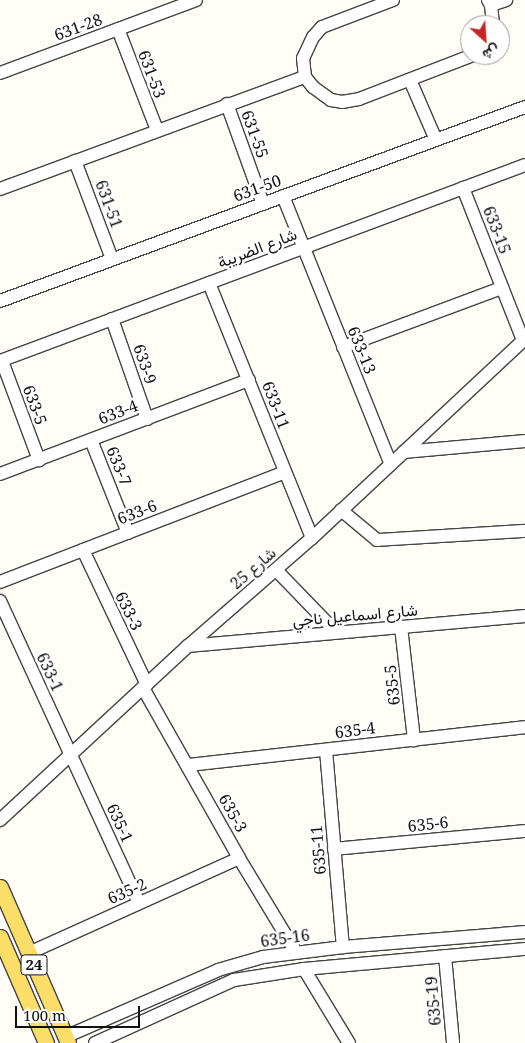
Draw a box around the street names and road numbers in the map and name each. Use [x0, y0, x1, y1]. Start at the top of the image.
street label: 631-28 [51, 9, 105, 45]
street label: 631-53 [134, 47, 170, 101]
street label: 631-55 [237, 107, 273, 161]
street label: 631-50 [230, 170, 284, 206]
street label: 631-51 [91, 177, 127, 231]
street label: 633-15 [479, 203, 515, 257]
street label: شارع الضريبة [215, 224, 299, 272]
street label: 633-13 [344, 323, 380, 377]
street label: 633-9 [129, 342, 161, 386]
street label: 633-11 [258, 378, 294, 432]
street label: 633-5 [19, 383, 51, 427]
street label: 633-4 [96, 396, 140, 428]
street label: 633-7 [102, 444, 136, 488]
street label: 633-6 [115, 496, 159, 528]
street label: شارع 25 [226, 543, 280, 593]
street label: 633-3 [111, 588, 147, 634]
street label: شارع اسماعيل ناجي [292, 600, 418, 630]
street label: 633-1 [33, 649, 67, 695]
street label: 635-5 [380, 664, 404, 706]
street label: 635-4 [334, 718, 376, 742]
street label: 635-3 [215, 791, 251, 835]
street label: 635-1 [103, 800, 137, 846]
street label: 635-6 [407, 812, 449, 836]
street label: 635-11 [306, 824, 330, 876]
street label: 635-2 [104, 874, 150, 908]
street label: 635-16 [259, 925, 311, 951]
road number: 24 [20, 952, 48, 978]
street label: 635-19 [421, 975, 445, 1027]

